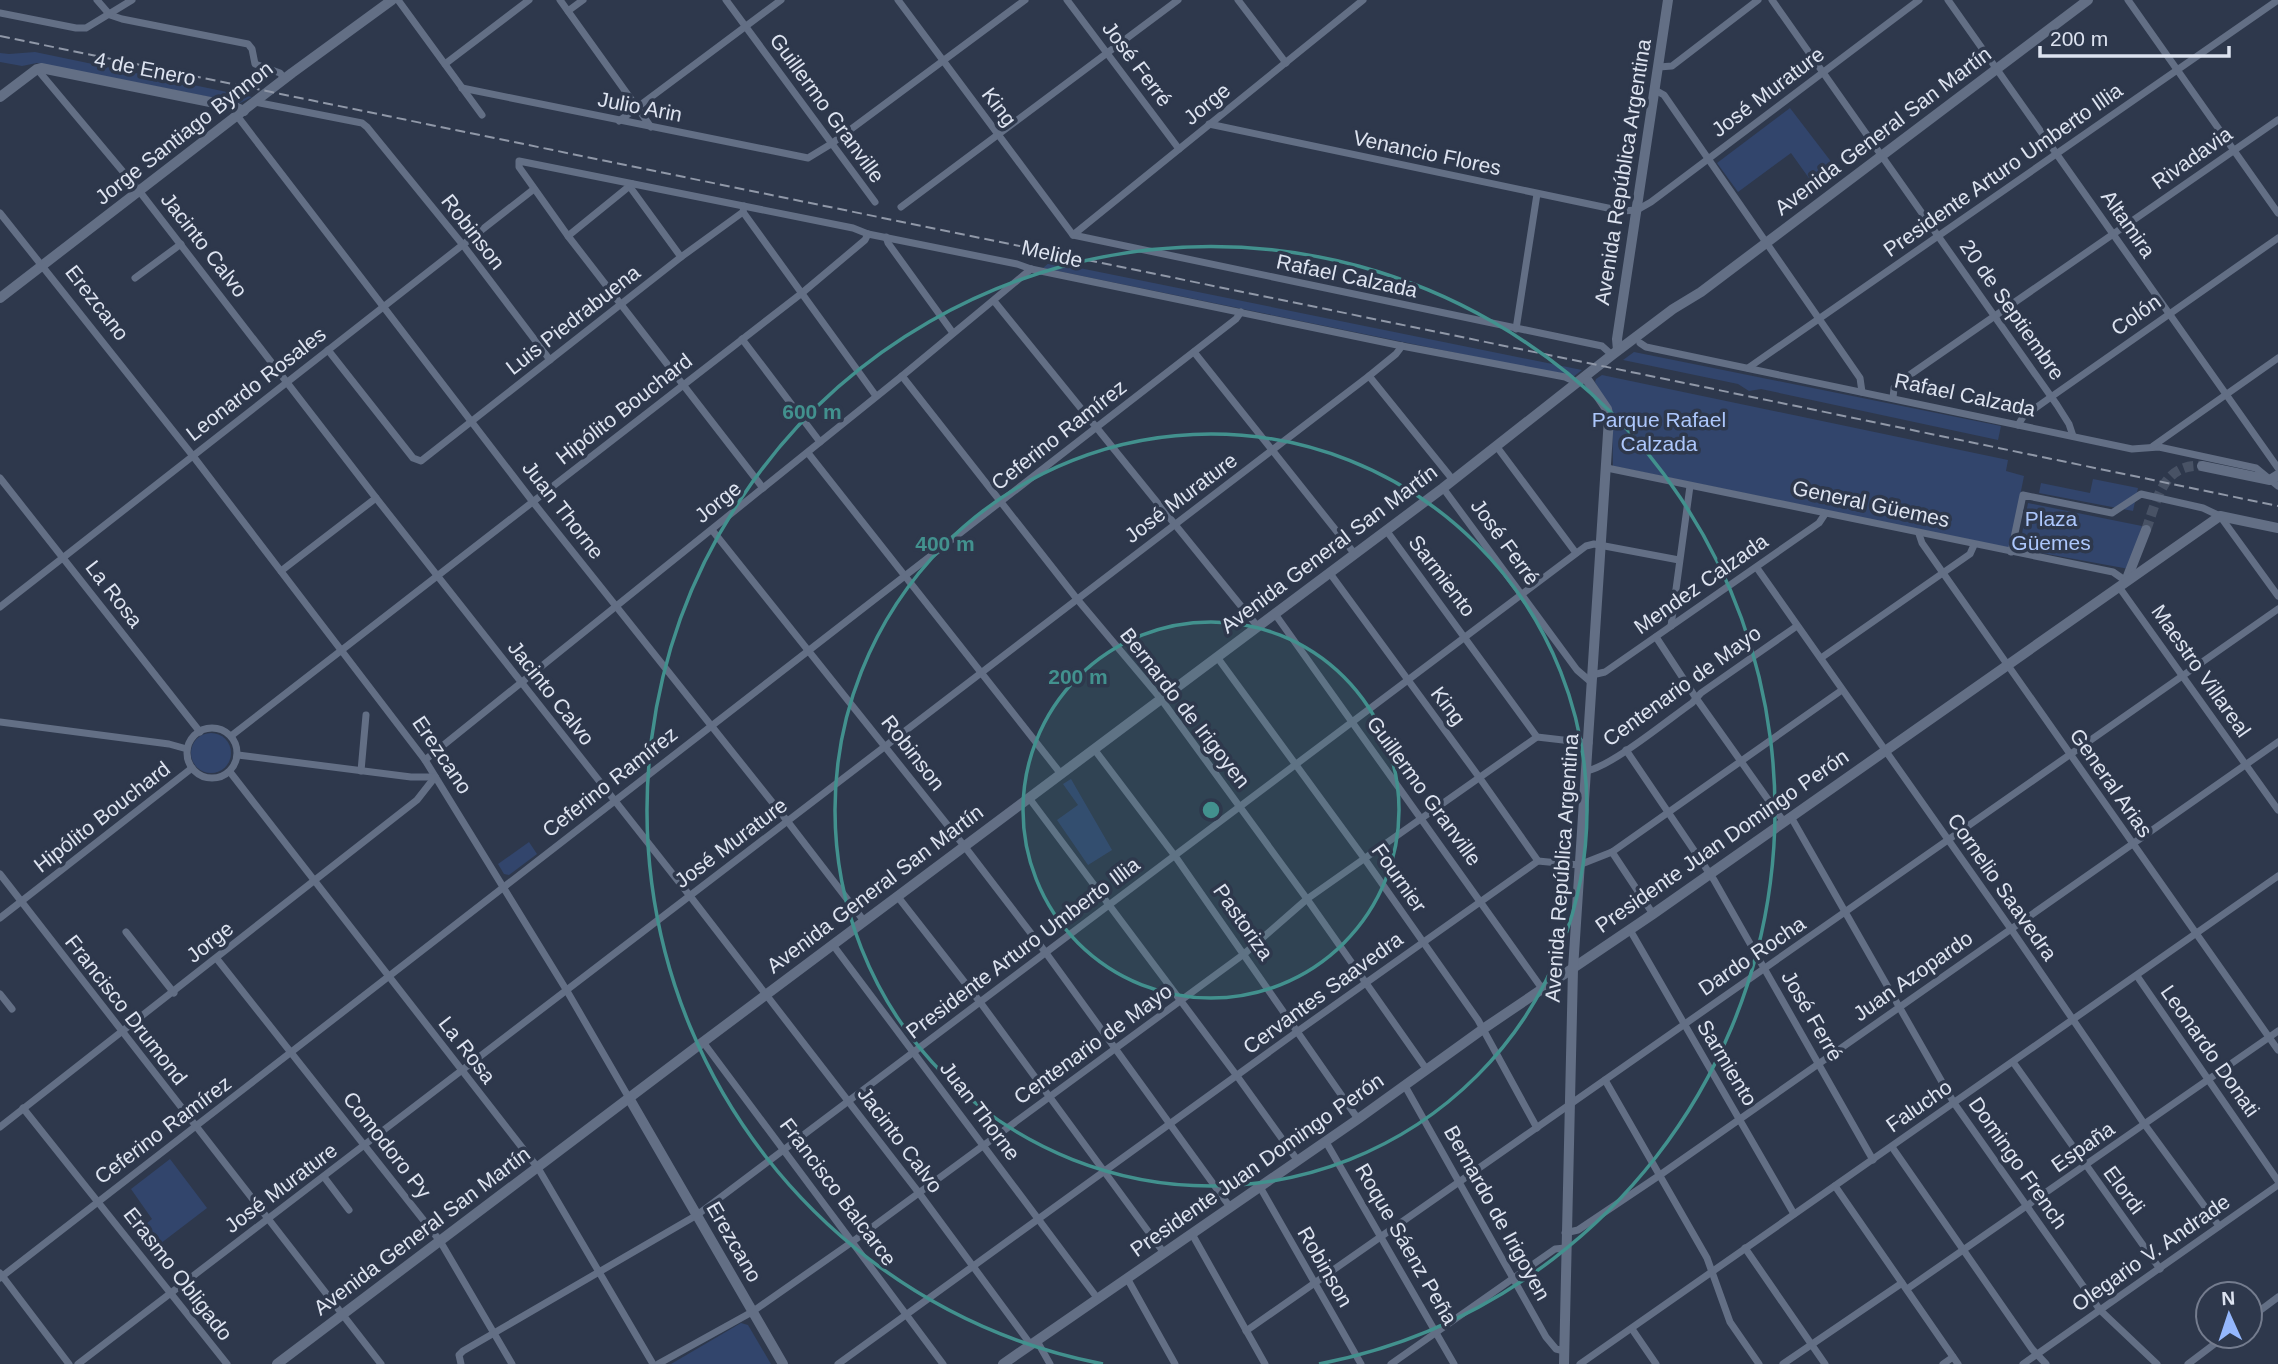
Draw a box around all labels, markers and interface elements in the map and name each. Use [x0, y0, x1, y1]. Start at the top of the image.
scale bar [2040, 14, 2229, 58]
street label: José Ferré [1098, 17, 1177, 111]
text: 200 m [2050, 27, 2108, 50]
street label: Guillermo Granville [766, 29, 889, 187]
street label: Avenida República Argentina [1590, 37, 1655, 307]
street label: José Murature [1707, 42, 1828, 141]
street label: Avenida General San Martín [1770, 42, 1995, 219]
street label: 4 de Enero [92, 47, 198, 90]
street label: Jorge Santiago Bynnon [91, 56, 277, 209]
street label: Jorge [1179, 78, 1234, 129]
street label: Presidente Arturo Umberto Illia [1879, 78, 2127, 261]
street label: King [978, 83, 1021, 130]
street label: Julio Arin [596, 87, 684, 126]
street label: Rivadavia [2147, 122, 2236, 193]
street label: Venancio Flores [1351, 126, 1503, 179]
street label: Altamira [2097, 186, 2160, 262]
street label: Jacinto Calvo [157, 188, 252, 301]
street label: Robinson [437, 190, 510, 274]
street label: Melide [1019, 235, 1085, 272]
street label: 20 de Septiembre [1955, 235, 2069, 384]
street label: Rafael Calzada [1274, 249, 1420, 302]
street label: Luis Piedrabuena [501, 260, 644, 379]
street label: Erezcano [61, 261, 134, 345]
street label: Colón [2107, 289, 2165, 340]
street label: Leonardo Rosales [181, 322, 330, 445]
street label: Hipólito Bouchard [551, 349, 696, 469]
street label: Rafael Calzada [1892, 368, 2038, 421]
street label: Ceferino Ramírez [987, 375, 1131, 494]
text: 600 m [782, 400, 842, 423]
park label: Parque Rafael Calzada [1592, 408, 1726, 455]
street label: José Murature [1120, 448, 1241, 547]
street label: Juan Thorne [518, 456, 609, 563]
street label: Avenida General San Martín [1216, 460, 1441, 637]
street label: Jorge [690, 476, 745, 527]
street label: General Güemes [1790, 476, 1952, 531]
street label: José Ferré [1467, 494, 1544, 589]
park label: Plaza Güemes [2011, 507, 2091, 554]
street label: Mendez Calzada [1630, 529, 1772, 638]
street label: Sarmiento [1404, 531, 1480, 621]
text: 400 m [915, 532, 975, 555]
street label: La Rosa [81, 556, 148, 632]
street label: Maestro Villareal [2147, 600, 2256, 741]
street label: Centenario de Mayo [1598, 621, 1765, 750]
street label: Bernardo de Irigoyen [1116, 623, 1255, 792]
street label: Jacinto Calvo [504, 636, 599, 749]
text: 200 m [1048, 665, 1108, 688]
street label: King [1427, 682, 1470, 729]
street label: Robinson [877, 711, 950, 795]
street label: Erezcano [408, 712, 477, 798]
street label: Guillermo Granville [1363, 712, 1486, 870]
street label: Ceferino Ramírez [538, 722, 682, 841]
street label: General Arias [2066, 724, 2157, 841]
street label: Avenida República Argentina [1541, 733, 1582, 1003]
street label: Presidente Juan Domingo Perón [1591, 744, 1853, 937]
street label: Hipólito Bouchard [29, 757, 174, 877]
street label: José Murature [670, 793, 791, 892]
centre of rings [1199, 798, 1223, 822]
street label: Avenida General San Martín [762, 800, 987, 977]
street label: Cornelio Saavedra [1943, 809, 2062, 965]
street label: Fournier [1368, 839, 1431, 916]
street label: Presidente Arturo Umberto Illia [902, 852, 1144, 1043]
street label: Pastoriza [1209, 879, 1278, 964]
street label: Dardo Rocha [1694, 911, 1810, 1000]
street label: Jorge [182, 916, 237, 967]
street label: Juan Azopardo [1849, 926, 1977, 1025]
street label: Cervantes Saavedra [1239, 927, 1407, 1058]
street label: Francisco Drumond [61, 930, 192, 1089]
street label: José Ferré [1777, 967, 1847, 1065]
street label: Centenario de Mayo [1009, 979, 1176, 1108]
street label: Leonardo Donati [2156, 981, 2264, 1121]
street label: La Rosa [434, 1012, 501, 1088]
street label: Sarmiento [1693, 1016, 1762, 1110]
street label: Juan Thorne [936, 1057, 1025, 1165]
street label: Presidente Juan Domingo Perón [1126, 1068, 1388, 1261]
street label: Ceferino Ramírez [90, 1071, 235, 1188]
street label: Falucho [1882, 1075, 1956, 1136]
street label: Jacinto Calvo [853, 1082, 948, 1197]
street label: Comodoro Py [339, 1087, 436, 1203]
street label: Domingo French [1964, 1093, 2072, 1233]
street label: Francisco Balcarce [775, 1113, 901, 1270]
street label: España [2047, 1117, 2119, 1176]
street label: Bernardo de Irigoyen [1440, 1121, 1555, 1304]
street label: José Murature [220, 1138, 341, 1237]
street label: Avenida General San Martín [309, 1142, 534, 1319]
street label: Roque Sáenz Peña [1351, 1159, 1462, 1329]
street label: Elordi [2099, 1161, 2149, 1218]
street label: Olegario V. Andrade [2067, 1189, 2234, 1316]
street label: Erezcano [702, 1198, 767, 1286]
street label: Erasmo Obligado [119, 1203, 237, 1345]
street label: Robinson [1293, 1223, 1358, 1311]
north arrow [2194, 1280, 2264, 1350]
text: N [2221, 1288, 2236, 1309]

